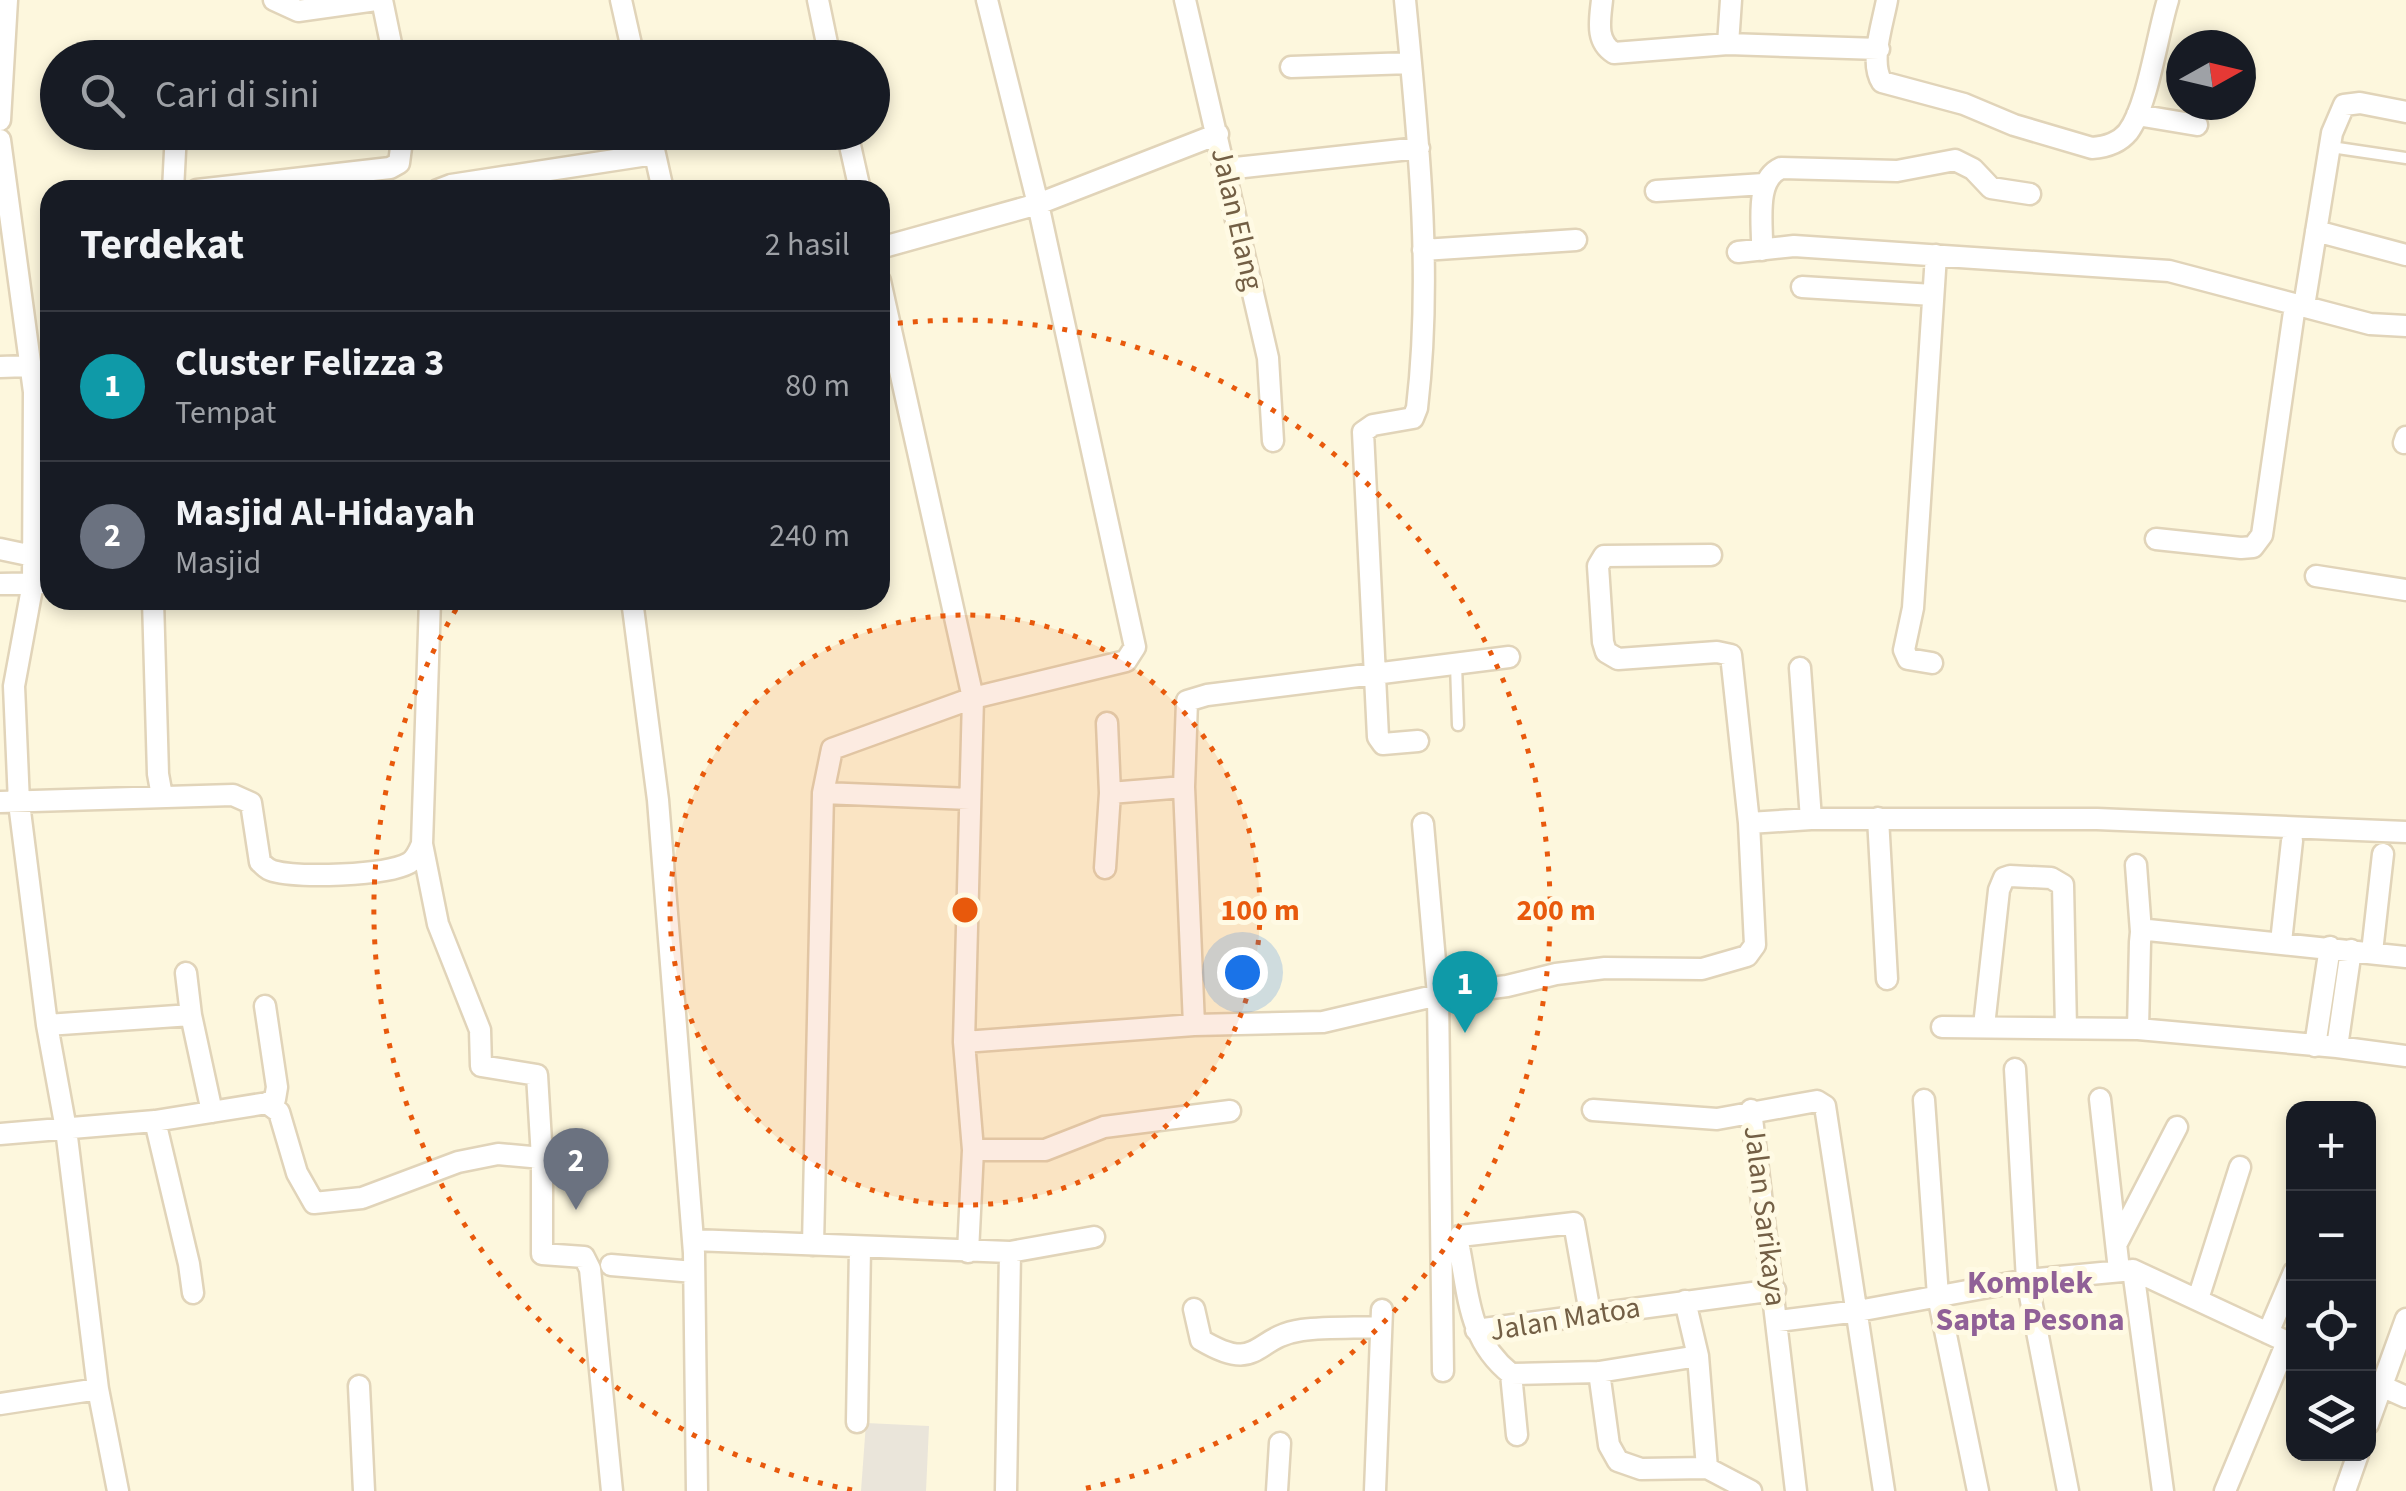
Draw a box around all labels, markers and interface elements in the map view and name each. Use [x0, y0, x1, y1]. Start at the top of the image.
north arrow [2166, 30, 2256, 120]
search box [40, 40, 890, 150]
icon: search [75, 68, 130, 123]
text: Cari di sini [155, 68, 319, 122]
street label: Jalan Elang [1200, 144, 1274, 294]
text: Terdekat [80, 215, 244, 275]
text: 2 hasil [765, 222, 850, 268]
text: Cluster Felizza 3 [175, 336, 444, 390]
text: 1 [104, 363, 121, 409]
text: 80 m [785, 363, 850, 409]
text: Tempat [175, 390, 276, 436]
text: Masjid Al-Hidayah [175, 486, 475, 540]
text: 2 [104, 513, 121, 559]
text: 240 m [769, 513, 850, 559]
text: Masjid [175, 540, 261, 586]
text: 100 m [1220, 889, 1300, 932]
text: 200 m [1516, 889, 1596, 932]
centre of rings [947, 892, 983, 928]
your location [1217, 947, 1268, 998]
pin: 1 [1432, 950, 1498, 1033]
map controls [2286, 1101, 2376, 1461]
button: + [2286, 1101, 2376, 1191]
street label: Jalan Sarikaya [1733, 1123, 1797, 1309]
pin: 2 [544, 1128, 608, 1210]
button: − [2286, 1191, 2376, 1281]
district label: Komplek Sapta Pesona [1935, 1260, 2125, 1343]
button: locate [2286, 1281, 2376, 1371]
street label: Jalan Matoa [1487, 1286, 1643, 1352]
button: layers [2286, 1371, 2376, 1461]

